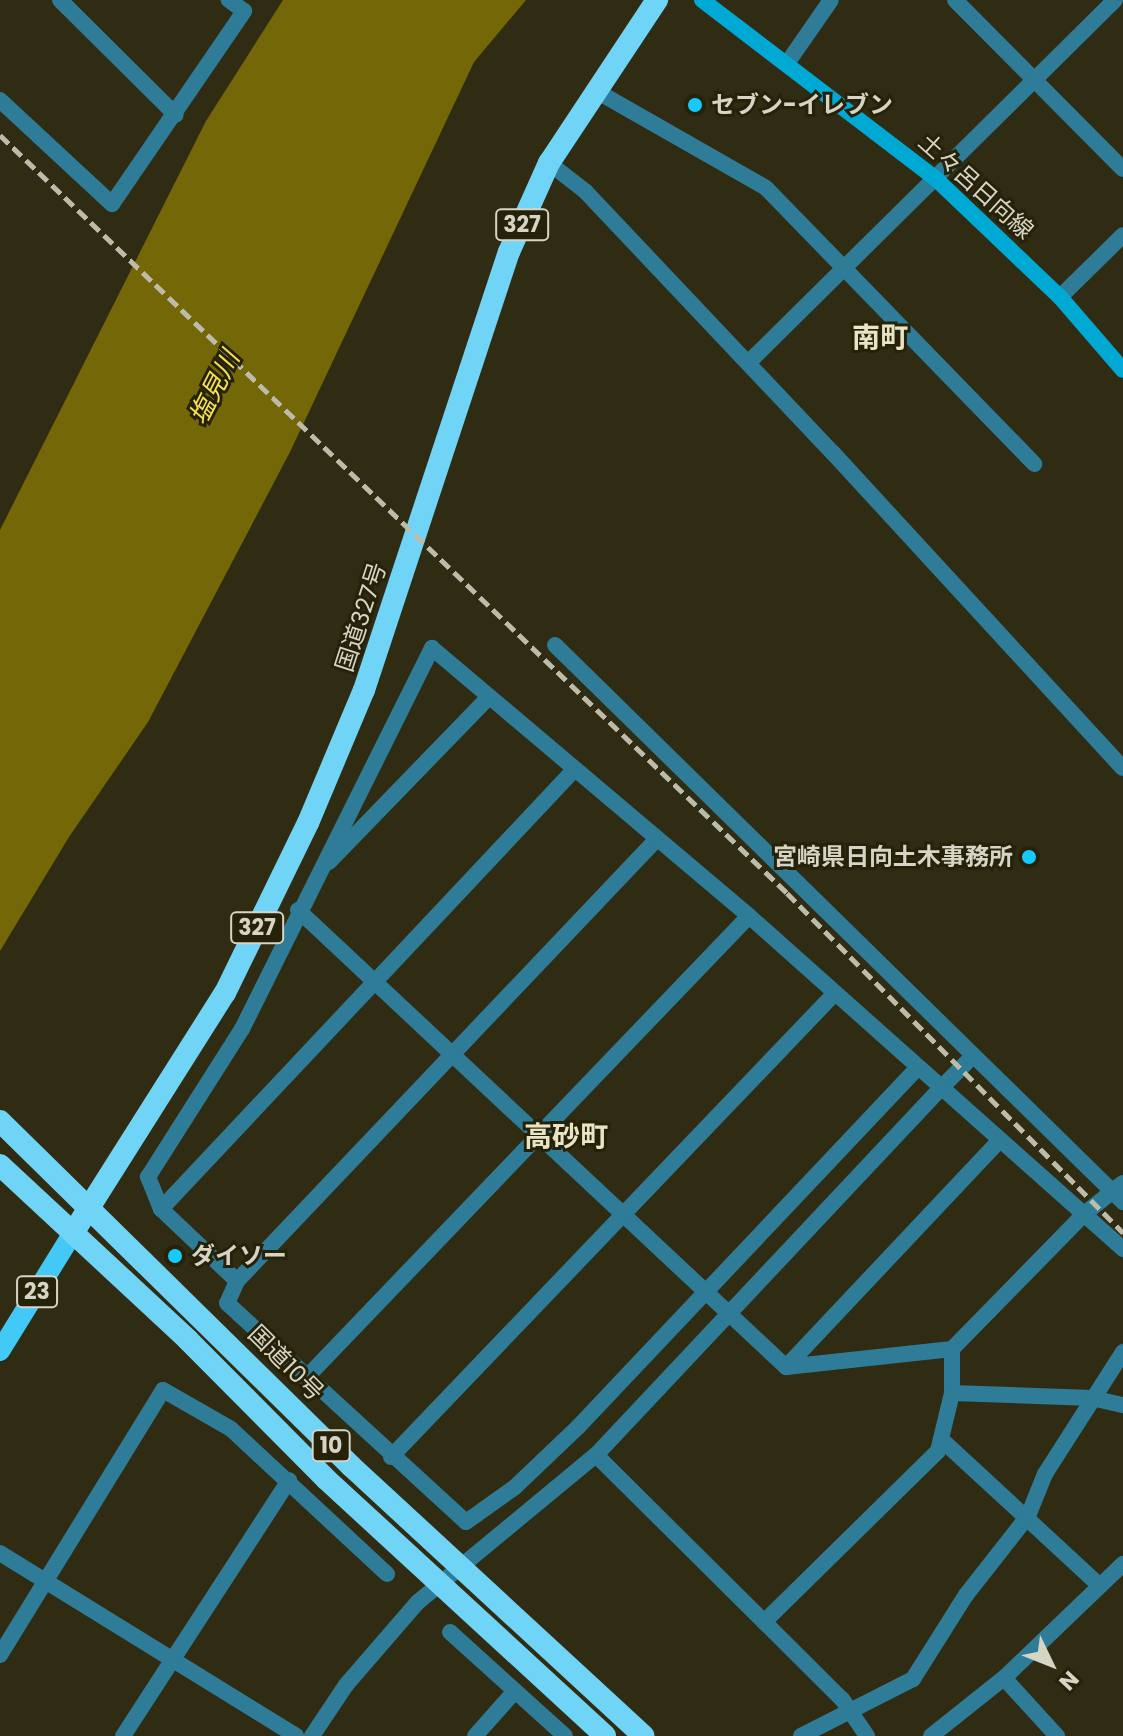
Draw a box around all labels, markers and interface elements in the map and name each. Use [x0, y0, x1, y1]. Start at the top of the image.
place label: セブン-イレブン [711, 91, 893, 119]
marker: セブン-イレブン [686, 96, 704, 114]
street label: 土々呂日向線 [913, 127, 1039, 245]
road number: 327 [494, 207, 550, 243]
district label: 南町 [852, 321, 908, 355]
water label: 塩見川 [183, 346, 247, 430]
street label: 国道327号 [330, 559, 392, 675]
place label: 宮崎県日向土木事務所 [773, 843, 1013, 871]
marker: 宮崎県日向土木事務所 [1020, 848, 1038, 866]
road number: 327 [229, 910, 285, 946]
district label: 高砂町 [524, 1120, 608, 1154]
place label: ダイソー [191, 1242, 287, 1270]
marker: ダイソー [166, 1247, 184, 1265]
road number: 23 [15, 1274, 59, 1310]
street label: 国道10号 [242, 1319, 330, 1407]
road number: 10 [311, 1428, 351, 1464]
north arrow [1011, 1624, 1091, 1704]
text: N [1052, 1664, 1086, 1697]

